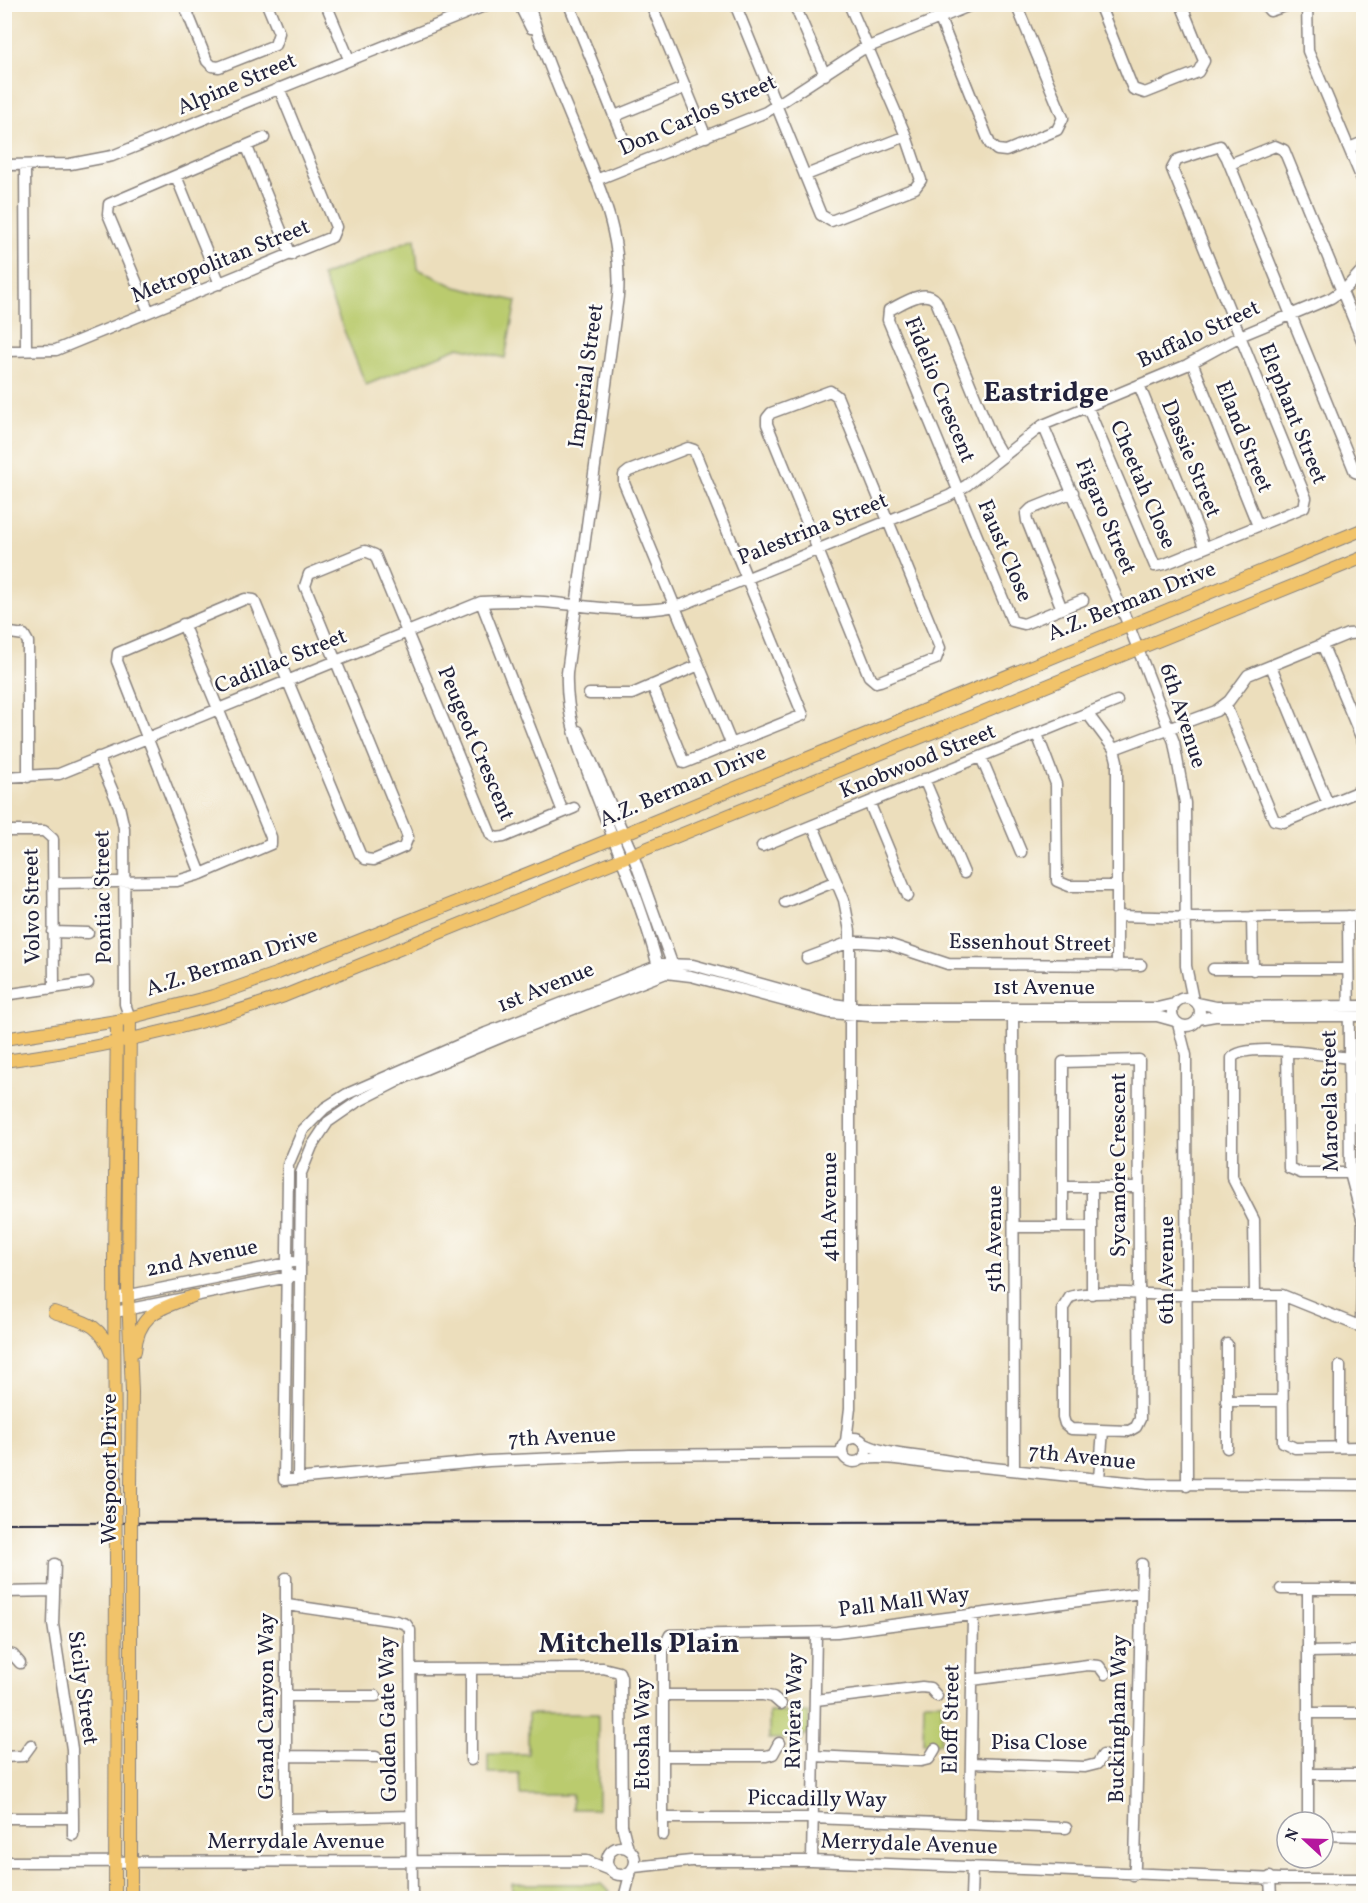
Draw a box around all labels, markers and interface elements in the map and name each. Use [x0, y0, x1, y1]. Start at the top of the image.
street label: Alpine Street [173, 46, 302, 124]
street label: Don Carlos Street [614, 67, 782, 165]
street label: Metropolitan Street [127, 212, 315, 312]
street label: Buffalo Street [1133, 293, 1266, 377]
street label: Imperial Street [562, 301, 613, 450]
street label: Fidelio Crescent [896, 312, 983, 468]
street label: Elephant Street [1250, 339, 1334, 489]
district label: Eastridge [983, 374, 1109, 413]
street label: Eland Street [1206, 376, 1280, 498]
street label: Dassie Street [1152, 395, 1228, 523]
street label: Cheetah Close [1101, 416, 1183, 554]
street label: Figaro Street [1067, 454, 1143, 580]
street label: Palestrina Street [733, 486, 893, 574]
street label: Faust Close [969, 495, 1039, 607]
street label: A.Z. Berman Drive [1043, 554, 1221, 650]
street label: Cadillac Street [210, 621, 352, 703]
street label: 6th Avenue [1151, 660, 1213, 772]
street label: Peugeot Crescent [428, 662, 522, 826]
street label: Knobwood Street [835, 716, 1001, 807]
street label: A.Z. Berman Drive [594, 738, 772, 836]
street label: Pontiac Street [87, 829, 121, 964]
street label: Volvo Street [16, 847, 50, 964]
street label: A.Z. Berman Drive [142, 921, 322, 1005]
street label: Essenhout Street [948, 927, 1112, 961]
street label: 1st Avenue [493, 955, 599, 1021]
street label: 1st Avenue [993, 973, 1095, 1004]
street label: Maroela Street [1314, 1029, 1348, 1172]
street label: Sycamore Crescent [1104, 1073, 1135, 1257]
street label: 4th Avenue [815, 1152, 846, 1262]
street label: 5th Avenue [980, 1185, 1011, 1293]
street label: 6th Avenue [1152, 1216, 1183, 1324]
street label: 2nd Avenue [143, 1232, 261, 1286]
street label: Wespoort Drive [95, 1393, 126, 1545]
street label: 7th Avenue [507, 1420, 617, 1456]
street label: 7th Avenue [1027, 1437, 1137, 1479]
street label: Pall Mall Way [836, 1580, 972, 1626]
street label: Grand Canyon Way [252, 1613, 283, 1799]
district label: Mitchells Plain [539, 1625, 739, 1664]
street label: Sicily Street [59, 1629, 105, 1747]
street label: Buckingham Way [1102, 1634, 1136, 1803]
street label: Golden Gate Way [372, 1636, 406, 1802]
street label: Riviera Way [778, 1652, 812, 1770]
street label: Eloff Street [936, 1663, 968, 1774]
street label: Etosha Way [628, 1678, 659, 1790]
street label: Pisa Close [991, 1728, 1087, 1759]
street label: Piccadilly Way [747, 1783, 887, 1817]
north arrow [1275, 1810, 1335, 1870]
text: N [1281, 1825, 1305, 1845]
street label: Merrydale Avenue [820, 1826, 998, 1864]
street label: Merrydale Avenue [207, 1827, 385, 1858]

